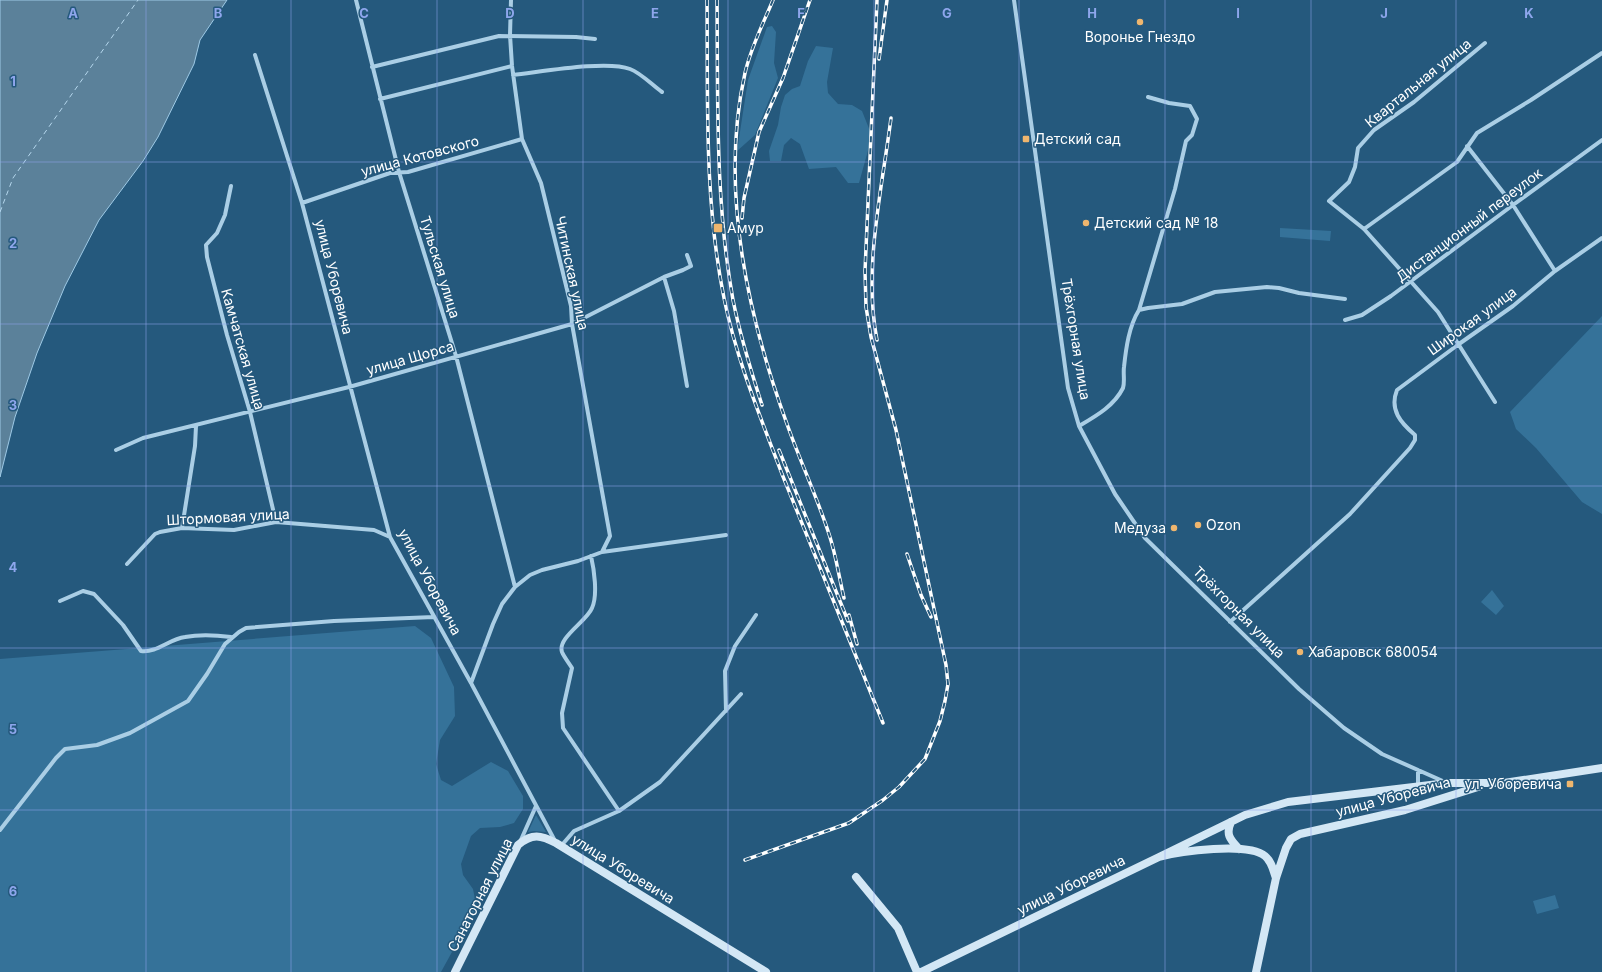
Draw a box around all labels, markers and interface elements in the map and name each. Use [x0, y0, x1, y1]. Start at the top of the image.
text: A [68, 5, 78, 21]
text: B [214, 5, 223, 21]
text: C [359, 5, 369, 21]
text: D [505, 5, 515, 21]
text: E [651, 5, 659, 21]
text: F [797, 5, 805, 21]
text: G [942, 5, 952, 21]
text: H [1087, 5, 1097, 21]
text: I [1236, 5, 1240, 21]
text: J [1380, 5, 1388, 21]
text: K [1524, 5, 1534, 21]
marker: Воронье Гнездо [1135, 17, 1145, 27]
place label: Воронье Гнездо [1085, 28, 1195, 45]
street label: Квартальная улица [1361, 35, 1474, 131]
text: 1 [10, 73, 16, 89]
place label: Детский сад [1034, 130, 1121, 147]
street label: улица Котовского [359, 132, 481, 179]
marker: Детский сад [1021, 134, 1031, 144]
street label: Дистанционный переулок [1392, 164, 1545, 285]
street label: Тульская улица [417, 214, 464, 320]
street label: Читинская улица [552, 214, 593, 332]
place label: Детский сад № 18 [1094, 214, 1218, 231]
street label: улица Уборевича [312, 218, 357, 336]
marker: Детский сад № 18 [1081, 218, 1091, 228]
place label: Амур [727, 219, 764, 236]
marker: Амур [712, 222, 724, 234]
text: 2 [9, 235, 17, 251]
street label: Трёхгорная улица [1058, 277, 1094, 401]
street label: Широкая улица [1424, 283, 1519, 359]
street label: Камчатская улица [218, 286, 269, 411]
street label: улица Щорса [364, 337, 456, 378]
text: 3 [9, 397, 17, 413]
street label: Штормовая улица [166, 505, 290, 528]
place label: Ozon [1206, 516, 1241, 533]
place label: Медуза [1114, 519, 1166, 536]
marker: Ozon [1193, 520, 1203, 530]
marker: Медуза [1169, 523, 1179, 533]
street label: улица Уборевича [395, 526, 466, 638]
text: 4 [9, 559, 18, 575]
street label: Трёхгорная улица [1190, 562, 1289, 661]
place label: Хабаровск 680054 [1308, 643, 1438, 660]
marker: Хабаровск 680054 [1295, 647, 1305, 657]
text: 5 [9, 721, 17, 737]
street label: улица Уборевича [1334, 773, 1452, 820]
place label: ул. Уборевича [1464, 775, 1562, 792]
marker: ул. Уборевича [1565, 779, 1575, 789]
street label: улица Уборевича [569, 830, 678, 907]
street label: Санаторная улица [444, 835, 516, 954]
street label: улица Уборевича [1014, 851, 1128, 918]
text: 6 [9, 883, 17, 899]

